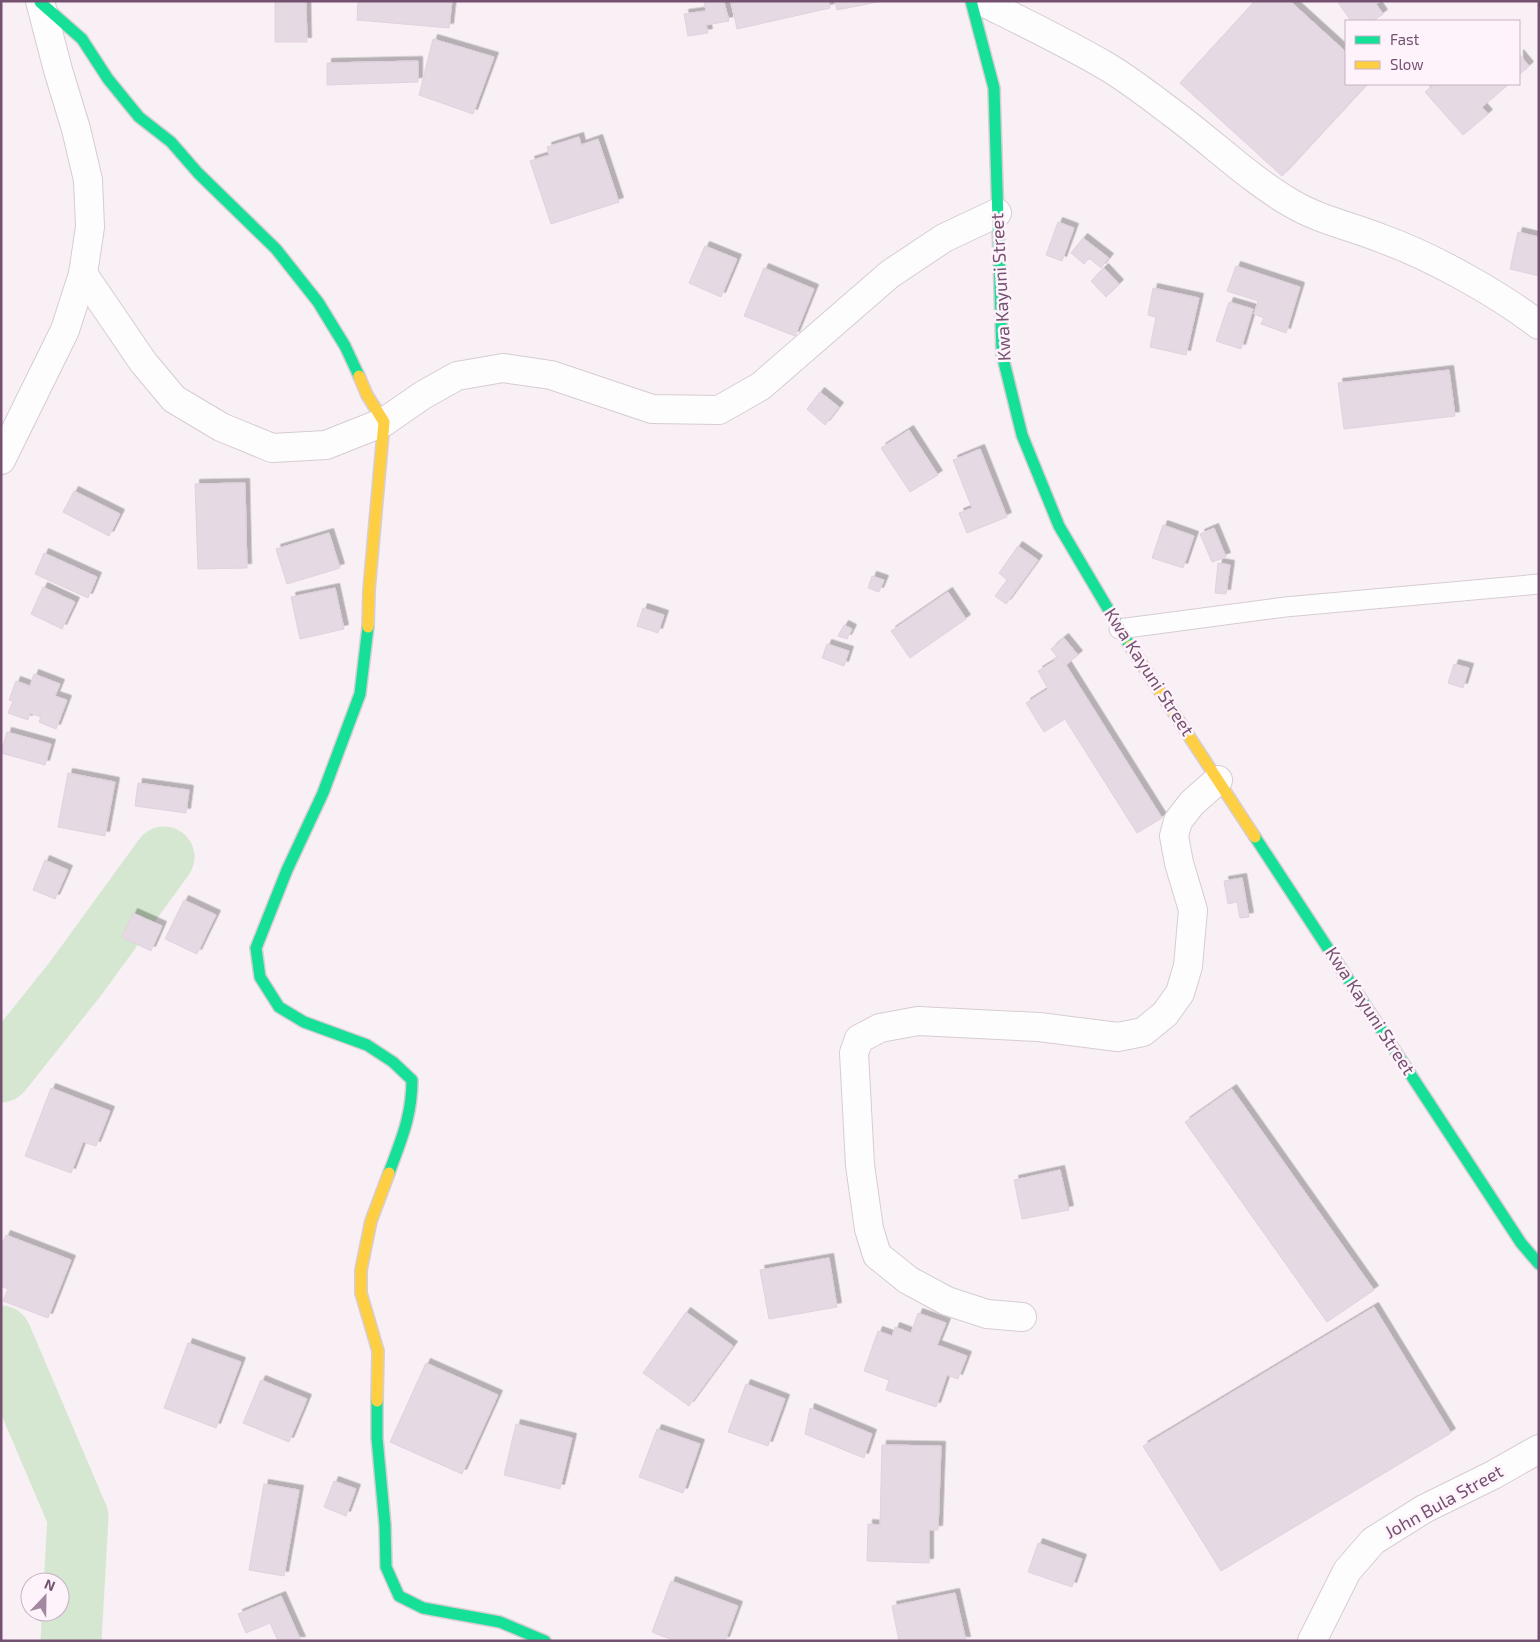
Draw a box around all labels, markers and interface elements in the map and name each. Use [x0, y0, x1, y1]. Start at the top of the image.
legend [1345, 20, 1520, 85]
text: Fast [1390, 30, 1420, 48]
text: Slow [1390, 55, 1424, 73]
street label: Kwa Kayuni Street [985, 212, 1015, 362]
street label: Kwa Kayuni Street [1100, 603, 1199, 740]
street label: Kwa Kayuni Street [1321, 942, 1420, 1079]
street label: John Bula Street [1380, 1459, 1507, 1543]
north arrow [20, 1572, 70, 1622]
text: N [42, 1575, 58, 1594]

